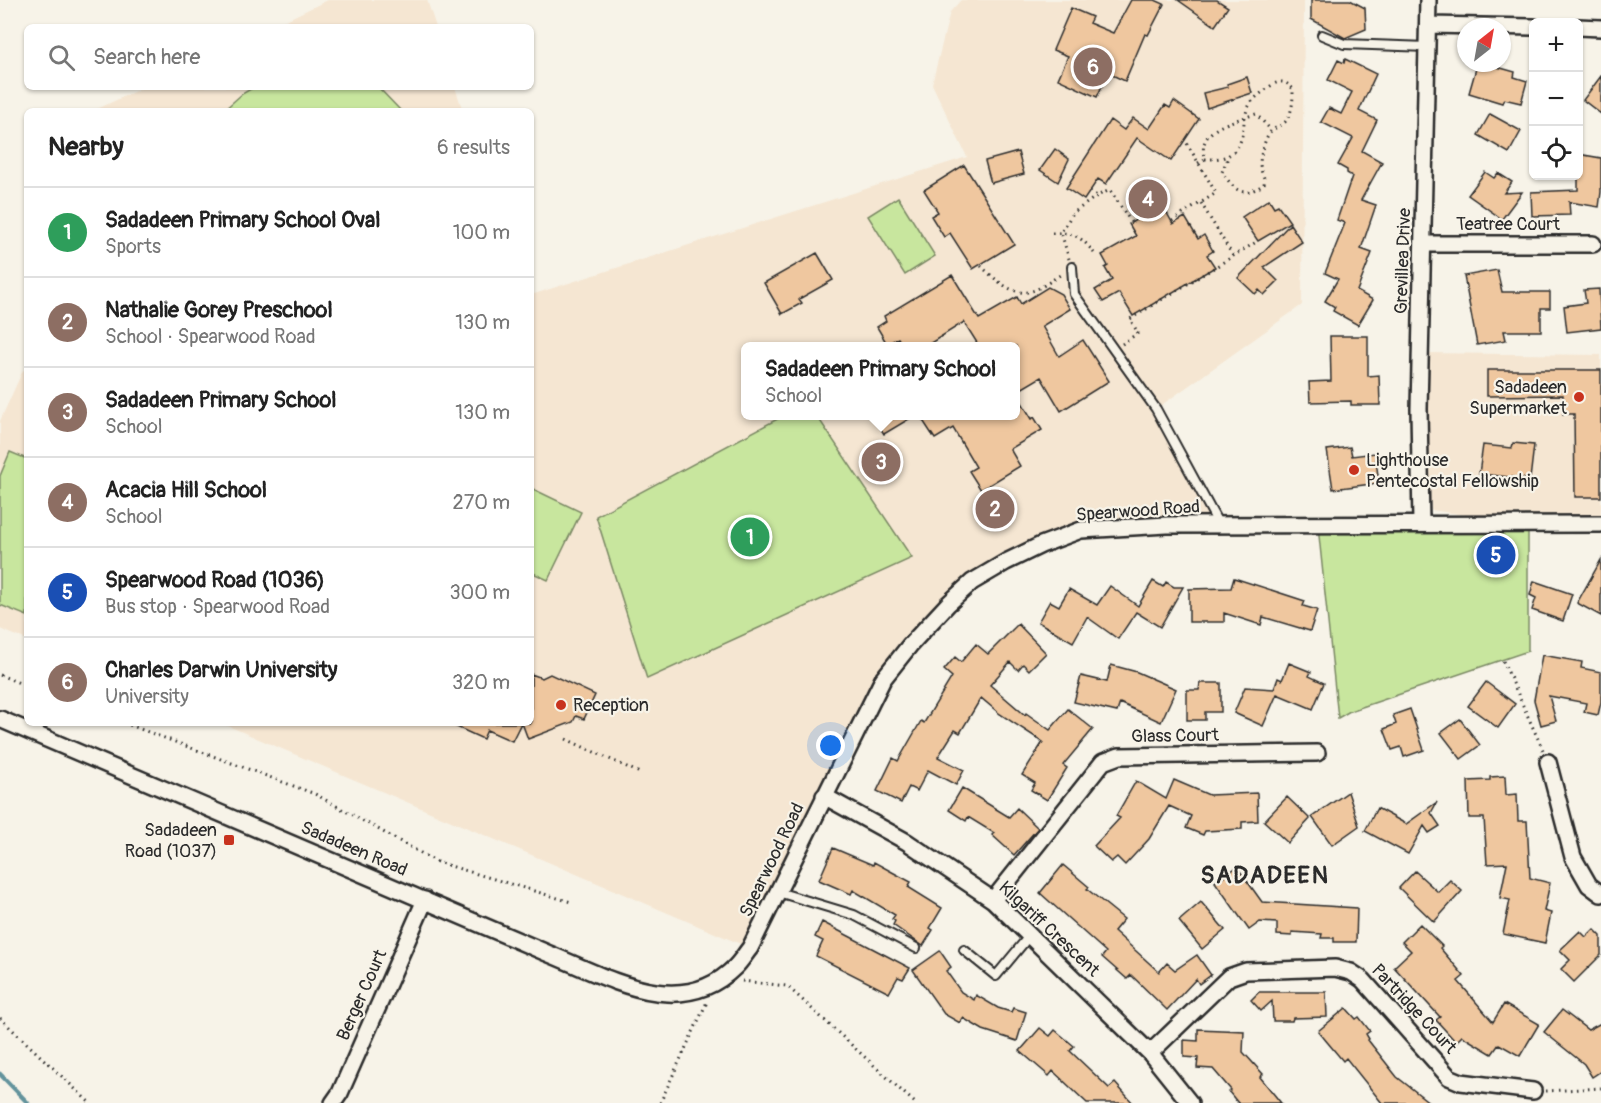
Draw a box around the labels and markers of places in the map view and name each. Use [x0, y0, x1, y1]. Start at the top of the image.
pin: 6 [1074, 44, 1112, 90]
pin: 4 [1128, 176, 1168, 222]
place label: Sadadeen Supermarket [1469, 376, 1568, 420]
marker: Sadadeen Supermarket [1572, 390, 1586, 404]
pin: 3 [862, 440, 900, 484]
place label: Lighthouse Pentecostal Fellowship [1366, 449, 1539, 493]
marker: Lighthouse Pentecostal Fellowship [1347, 463, 1361, 477]
pin: 2 [976, 486, 1014, 532]
pin: 1 [730, 514, 770, 560]
pin: 5 [1476, 532, 1516, 578]
place label: Reception [573, 694, 649, 717]
marker: Reception [554, 698, 568, 712]
place label: Sadadeen Road (1037) [125, 819, 217, 863]
marker: Sadadeen Road (1037) [222, 833, 236, 847]

